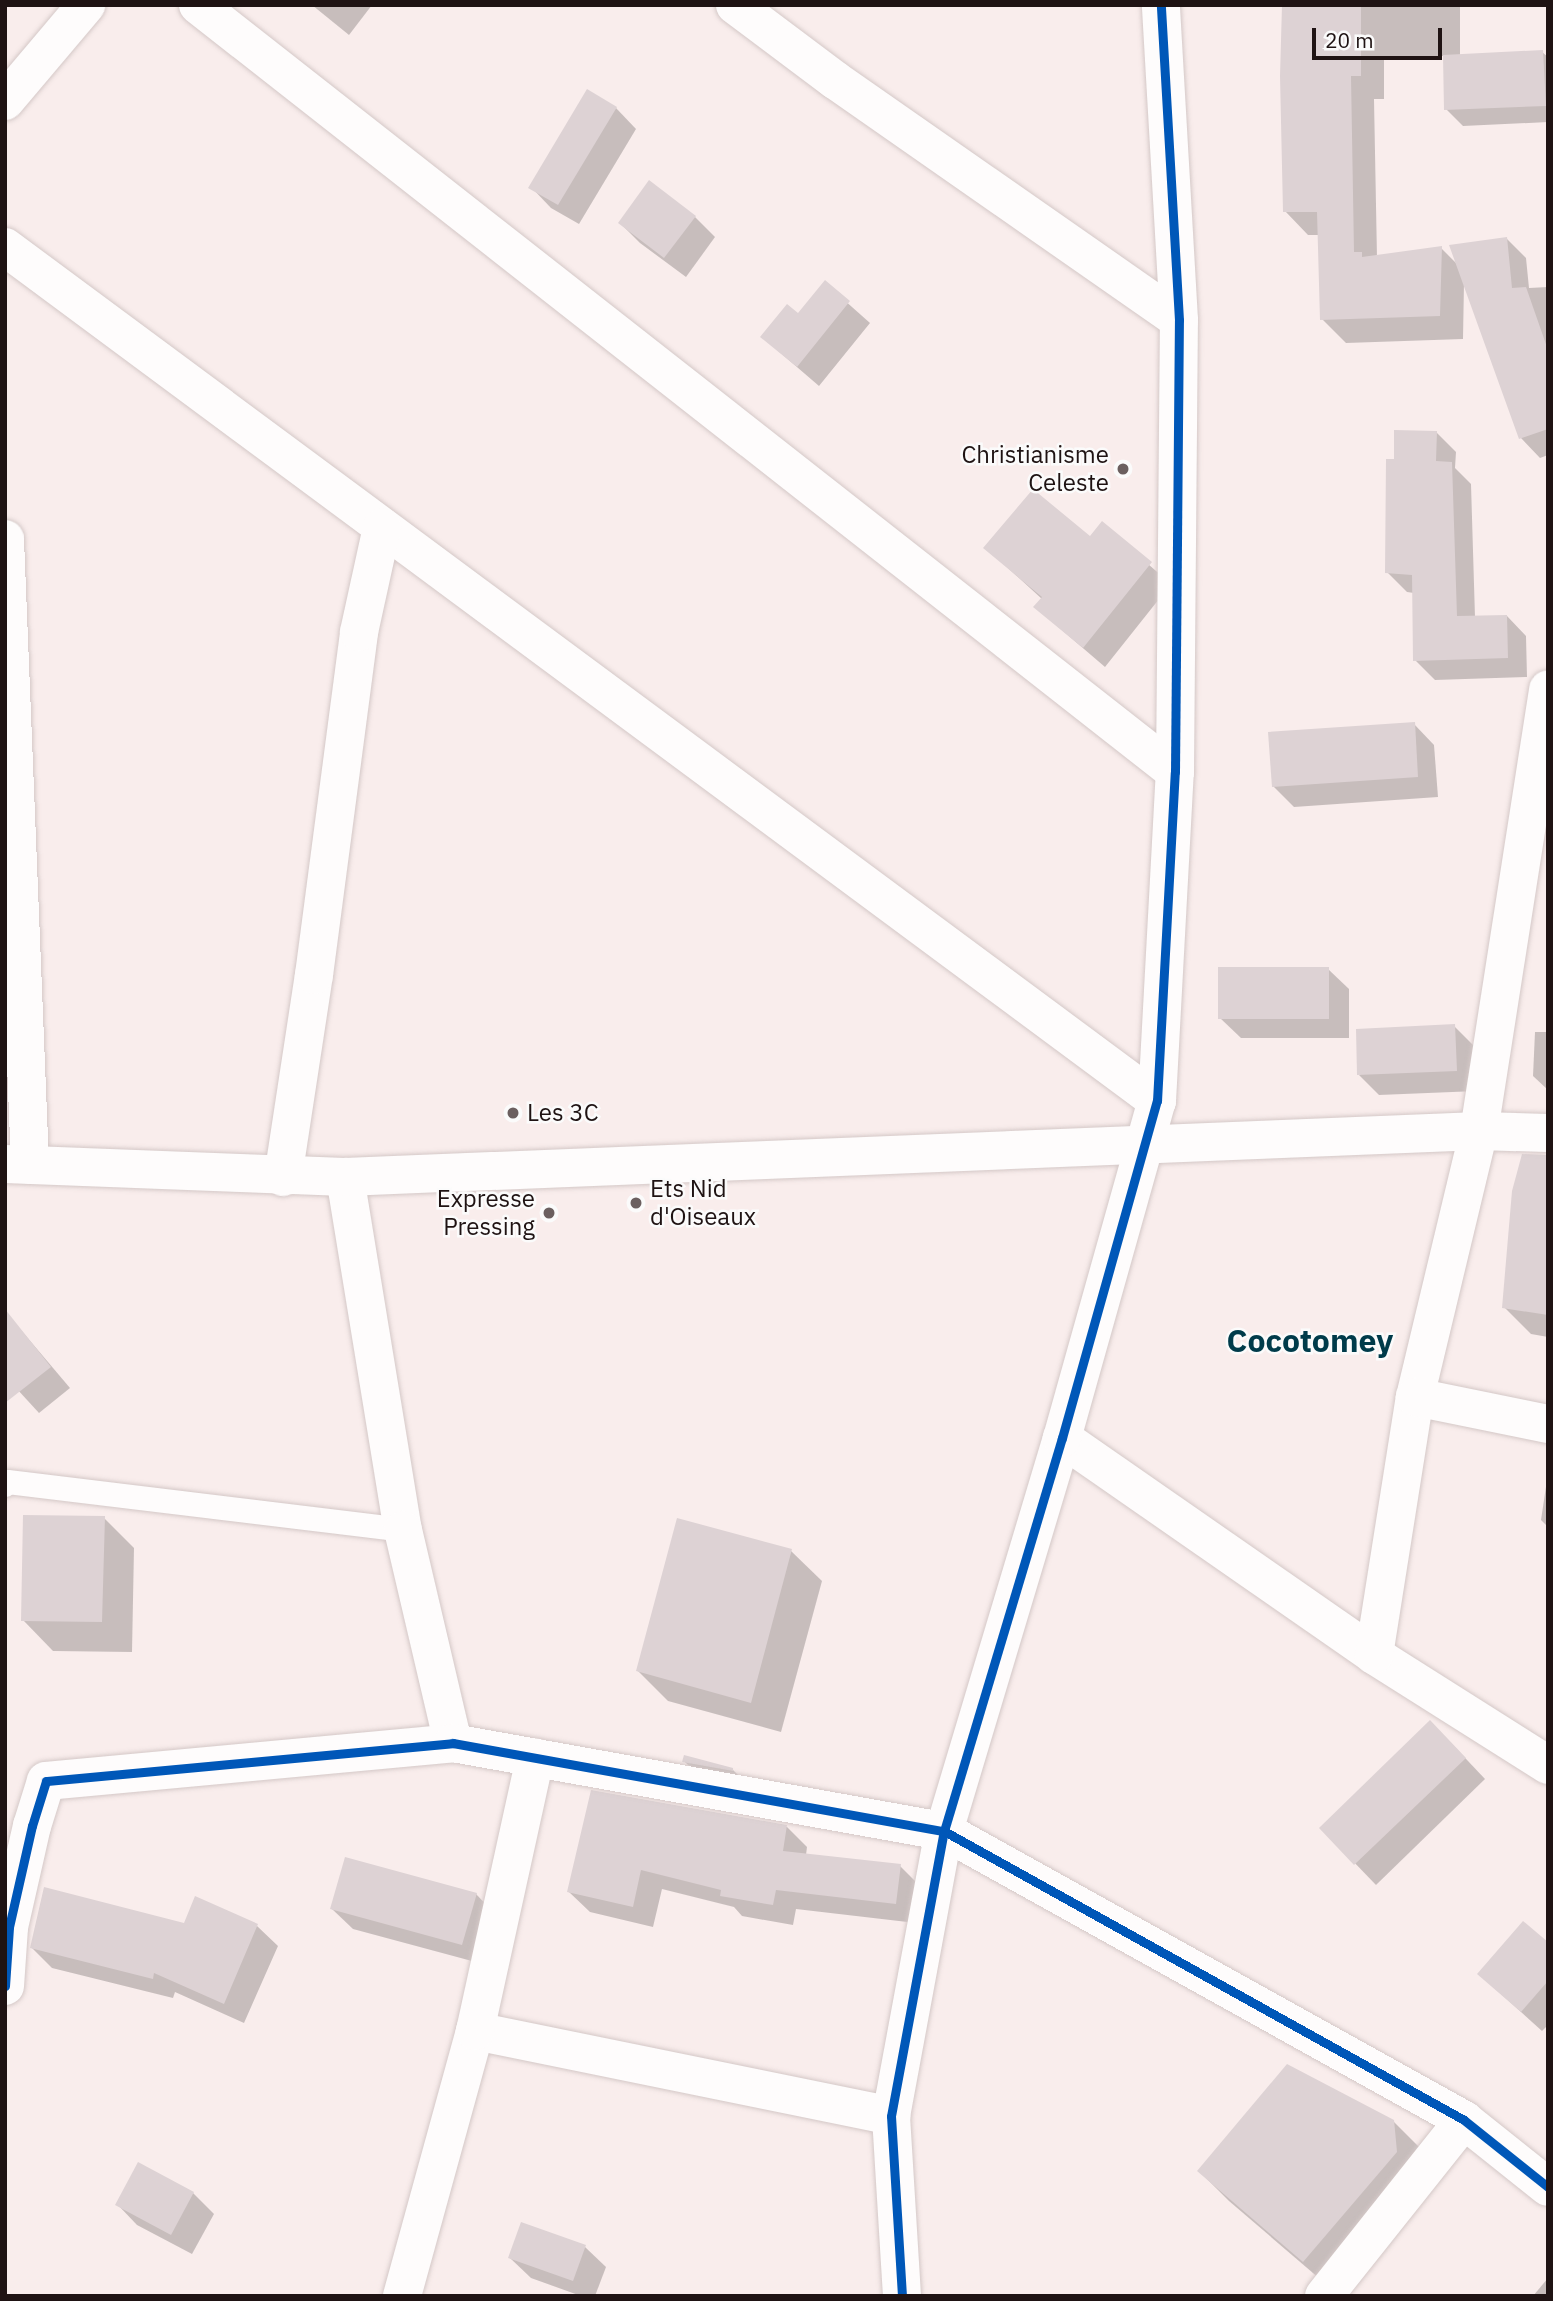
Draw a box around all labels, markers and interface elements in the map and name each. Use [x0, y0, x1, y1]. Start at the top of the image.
scale bar [1315, 14, 1444, 58]
text: 20 m [1325, 26, 1374, 54]
place label: Christianisme Celeste [961, 441, 1109, 497]
marker: Christianisme Celeste [1115, 461, 1131, 477]
place label: Les 3C [527, 1099, 599, 1127]
marker: Les 3C [505, 1105, 521, 1121]
place label: Ets Nid d'Oiseaux [650, 1175, 756, 1231]
place label: Expresse Pressing [437, 1185, 535, 1241]
marker: Ets Nid d'Oiseaux [628, 1195, 644, 1211]
marker: Expresse Pressing [541, 1205, 557, 1221]
district label: Cocotomey [1227, 1321, 1393, 1359]

